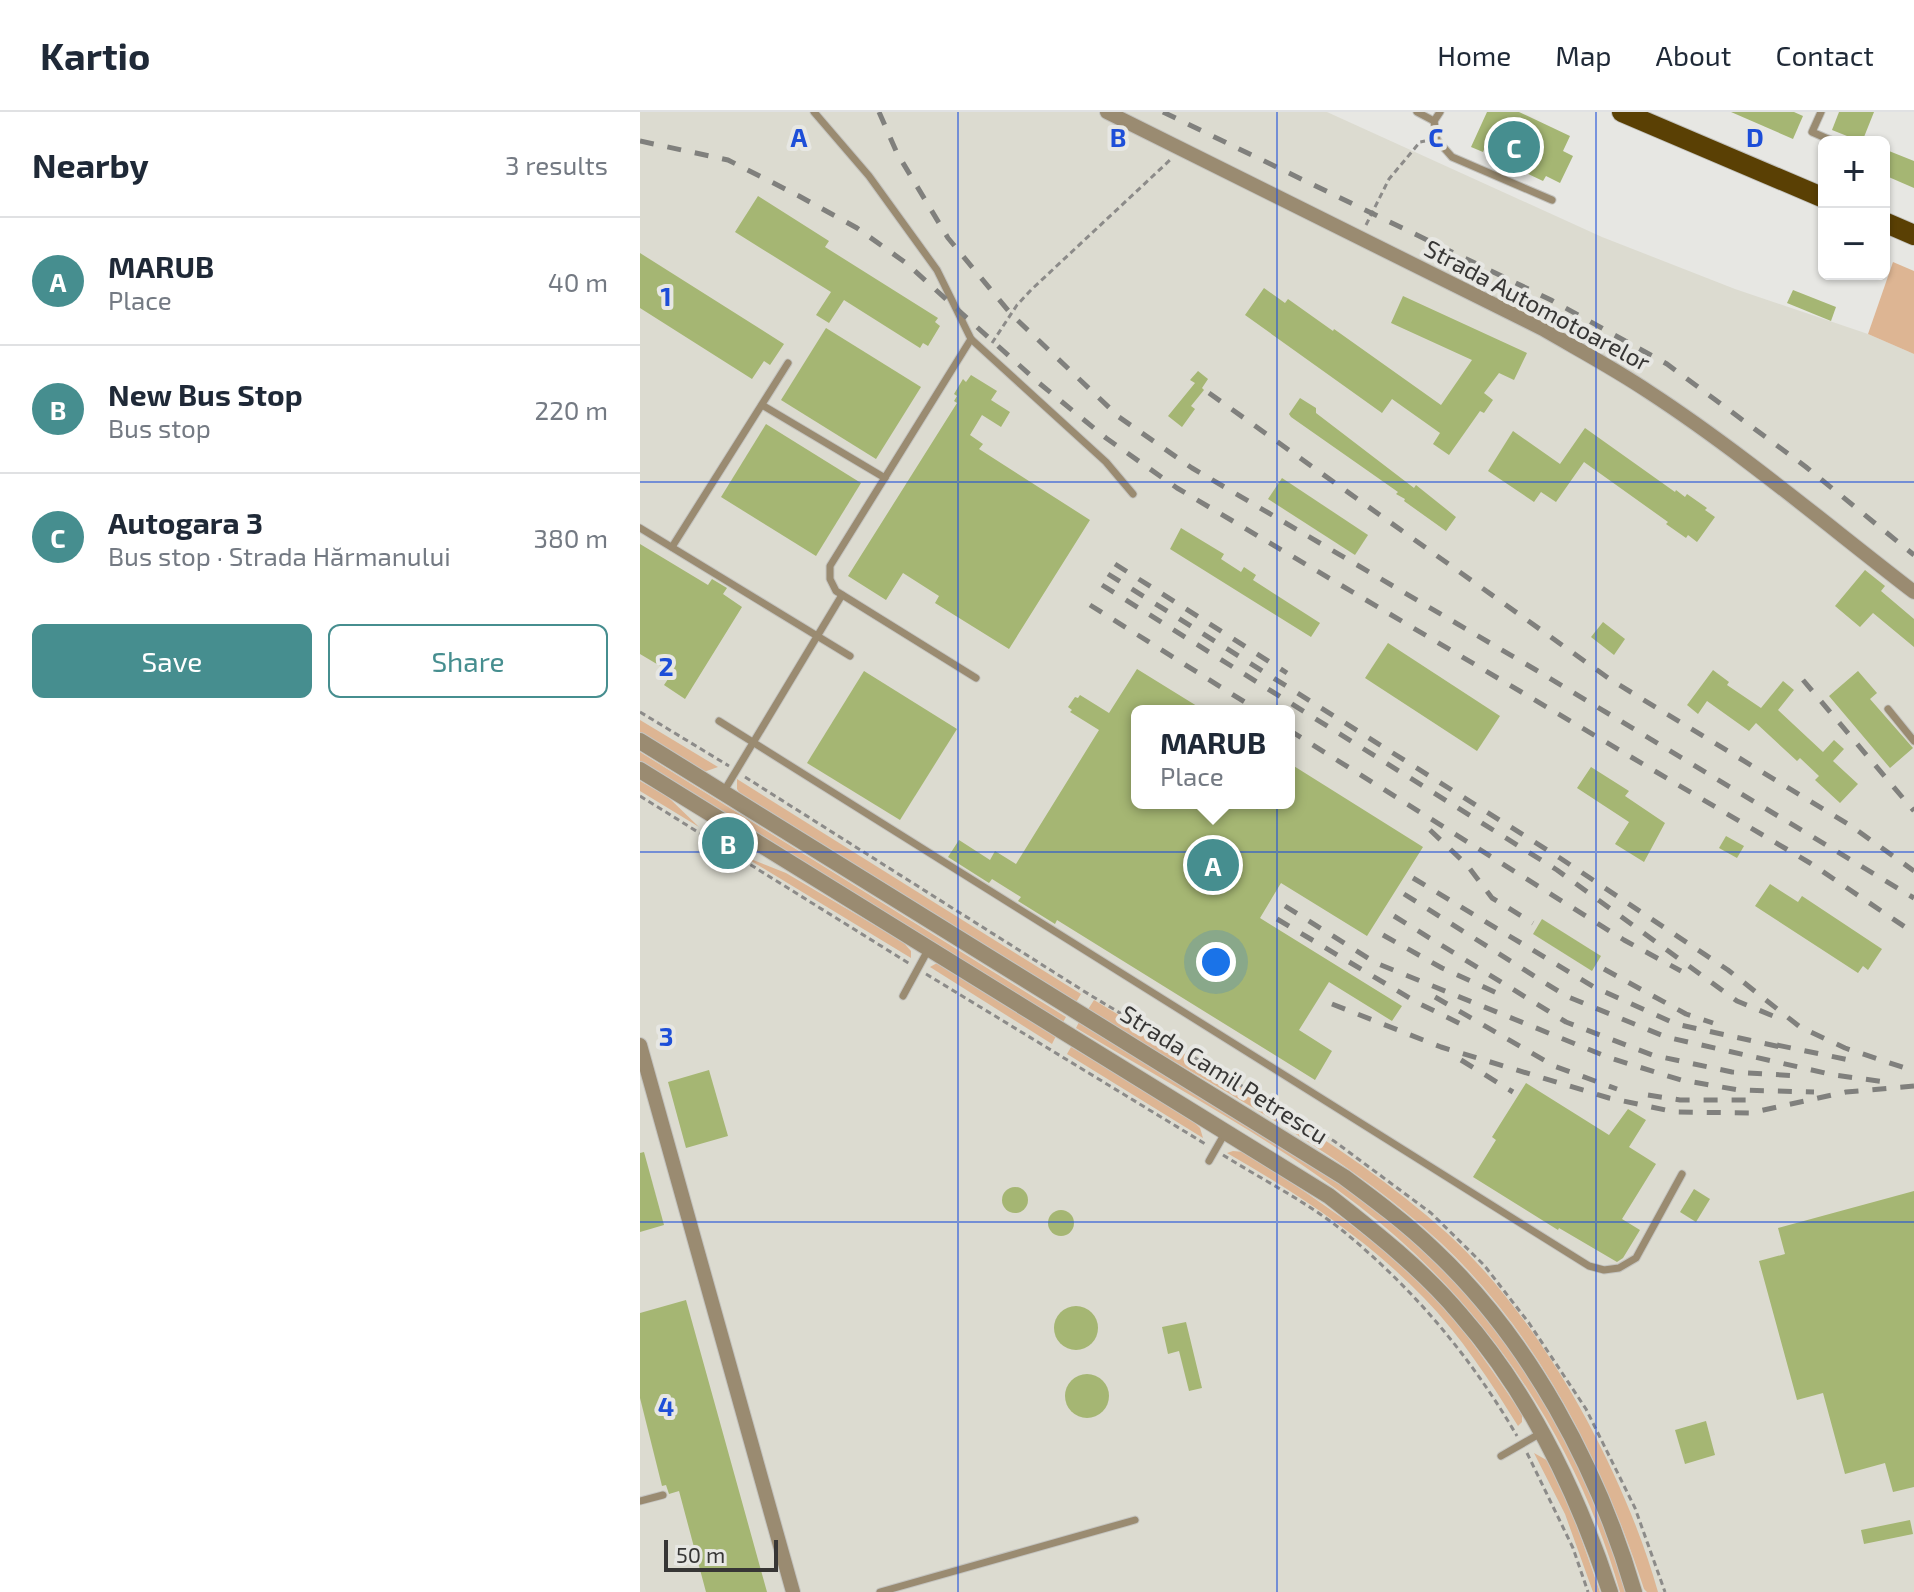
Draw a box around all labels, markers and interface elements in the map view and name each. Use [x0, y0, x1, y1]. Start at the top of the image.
text: Kartio [40, 32, 150, 78]
text: Home [1437, 38, 1511, 72]
text: Map [1555, 38, 1612, 72]
text: About [1656, 38, 1731, 72]
text: Contact [1775, 38, 1874, 72]
pin: C [1488, 117, 1540, 177]
text: A [791, 121, 808, 152]
text: B [1110, 121, 1126, 152]
text: C [1428, 121, 1444, 152]
text: D [1746, 121, 1764, 152]
map controls [1818, 136, 1890, 280]
button: + [1818, 136, 1890, 208]
text: Nearby [32, 144, 149, 185]
text: 3 results [505, 149, 608, 180]
button: − [1818, 208, 1890, 280]
street label: Strada Automotoarelor [1420, 233, 1656, 377]
text: MARUB [108, 248, 214, 284]
text: A [50, 266, 66, 297]
text: 40 m [548, 266, 608, 297]
text: 1 [660, 280, 672, 311]
text: Place [108, 284, 172, 315]
text: New Bus Stop [108, 376, 303, 412]
text: B [50, 394, 66, 425]
text: 220 m [535, 394, 608, 425]
text: Bus stop [108, 412, 211, 443]
text: Autogara 3 [108, 504, 263, 540]
text: C [50, 522, 66, 553]
text: 380 m [534, 522, 608, 553]
text: Bus stop · Strada Hărmanului [108, 540, 451, 571]
button: Save [32, 624, 312, 698]
button: Share [328, 624, 608, 698]
text: 2 [658, 650, 674, 681]
popup [1131, 705, 1295, 809]
text: MARUB [1160, 724, 1266, 760]
text: Place [1160, 760, 1224, 791]
pin: B [702, 813, 754, 873]
pin: A [1187, 835, 1239, 895]
your location [1196, 942, 1236, 982]
street label: Strada Camil Petrescu [1116, 998, 1334, 1149]
text: 3 [659, 1020, 673, 1051]
text: 4 [658, 1390, 674, 1421]
scale bar [664, 1536, 778, 1572]
text: 50 m [676, 1541, 725, 1567]

